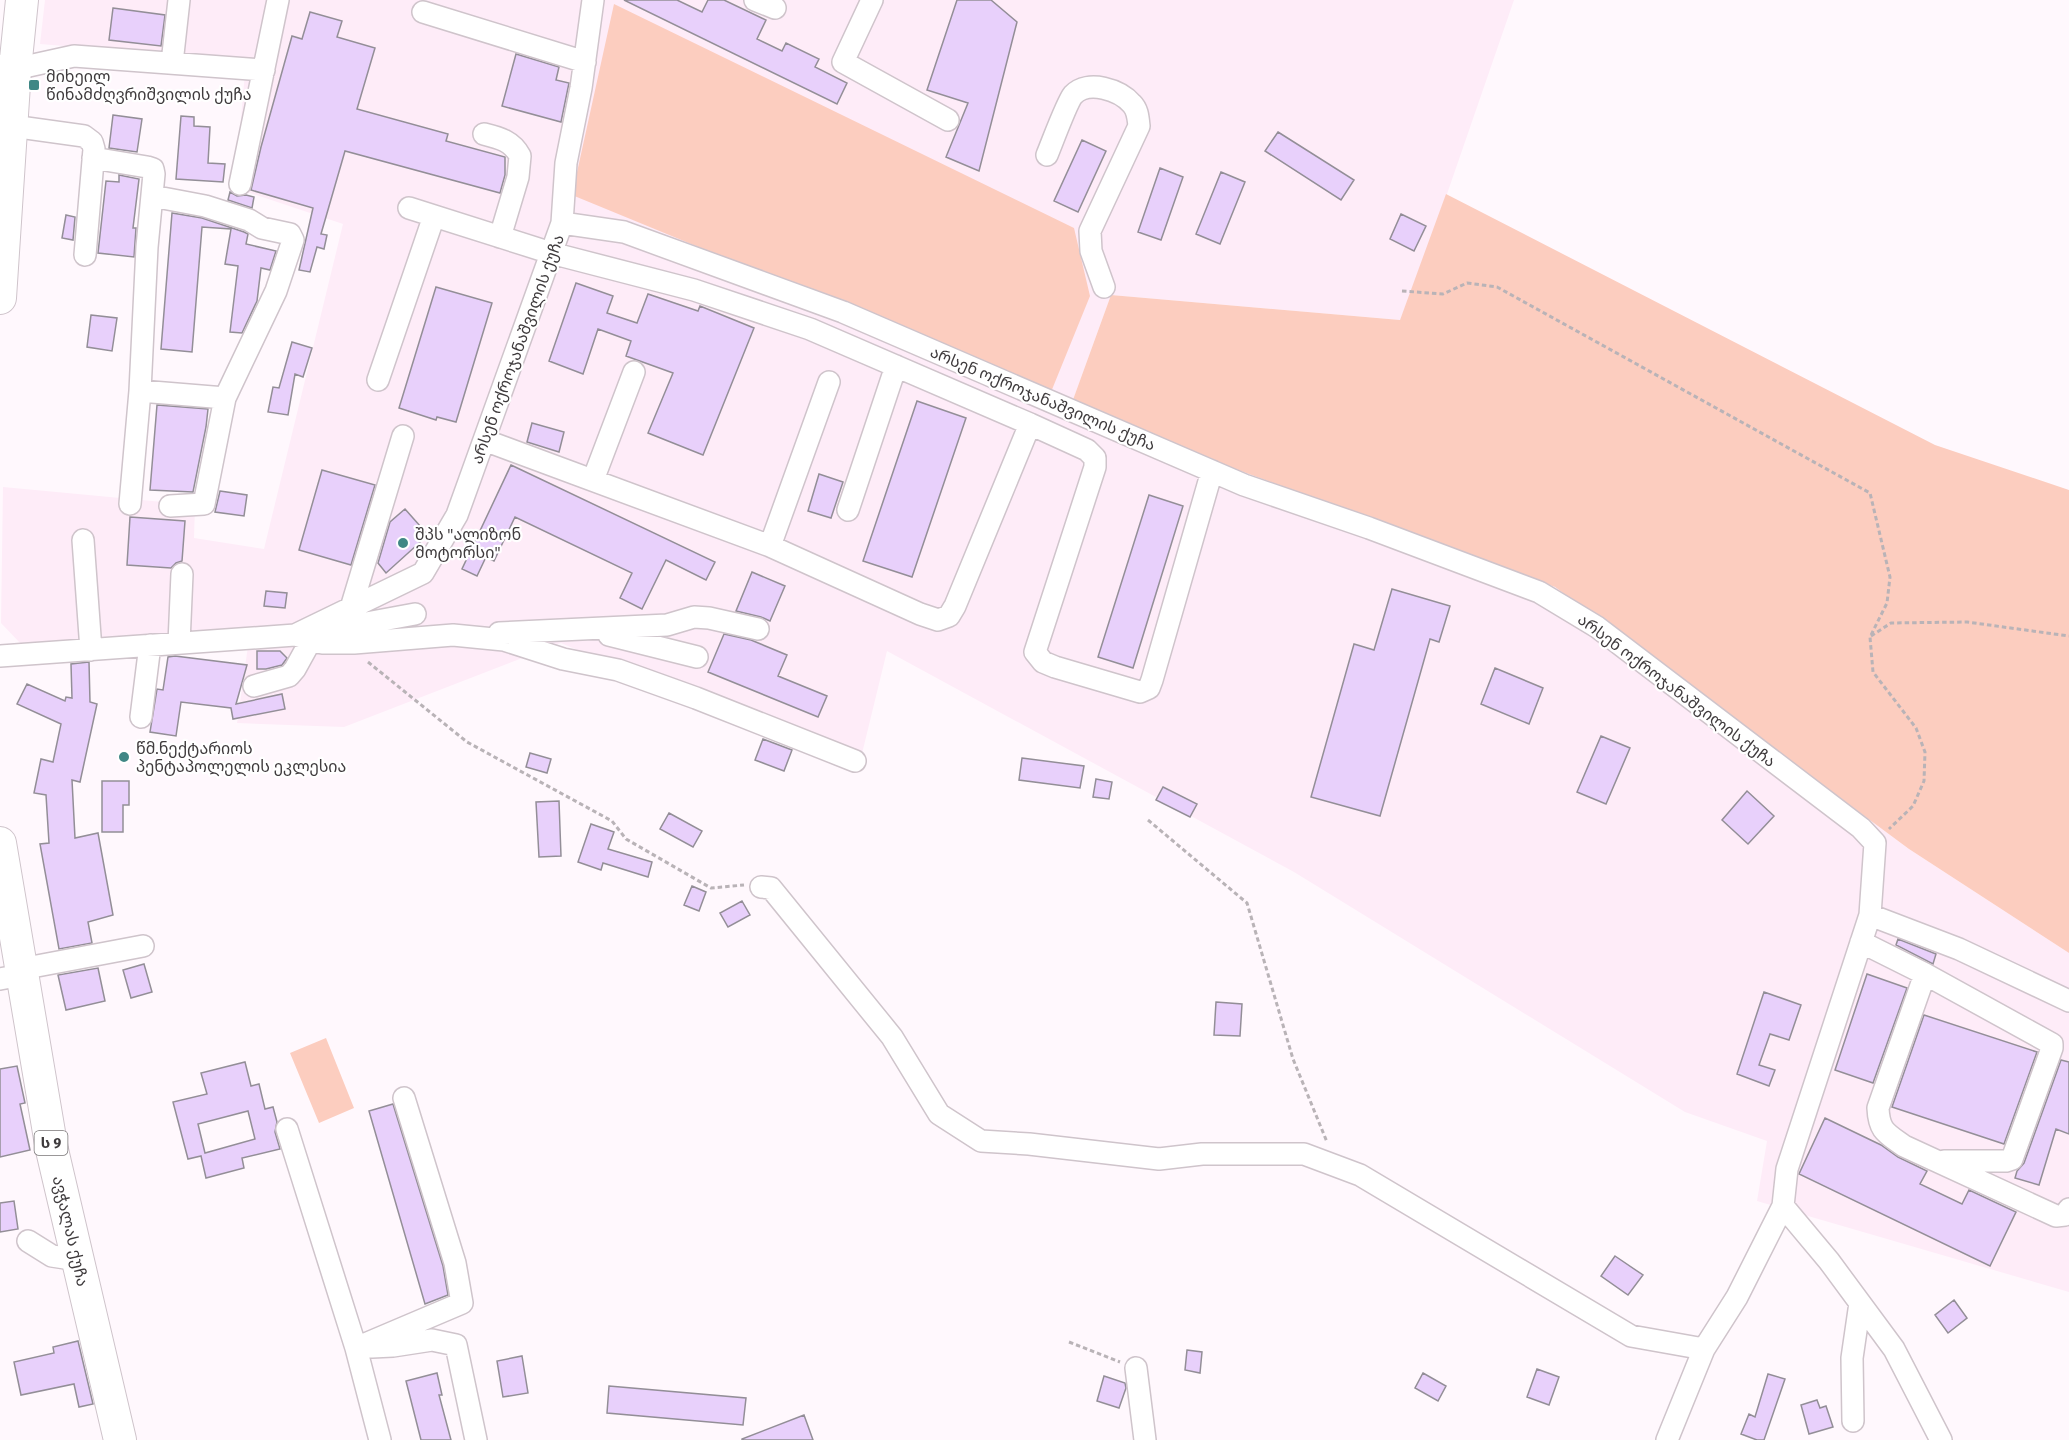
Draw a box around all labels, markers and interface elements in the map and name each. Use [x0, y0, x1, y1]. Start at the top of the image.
place label: მიხეილ წინამძღვრიშვილის ქუჩა [46, 67, 252, 105]
marker: მიხეილ წინამძღვრიშვილის ქუჩა [27, 78, 41, 92]
street label: არსენ ოქროჯანაშვილის ქუჩა [467, 232, 569, 467]
street label: არსენ ოქროჯანაშვილის ქუჩა [927, 342, 1158, 456]
place label: შპს "ალიზონ მოტორსი" [415, 525, 521, 562]
marker: შპს "ალიზონ მოტორსი" [396, 536, 410, 550]
street label: არსენ ოქროჯანაშვილის ქუჩა [1573, 610, 1779, 772]
place label: წმ.ნექტარიოს პენტაპოლელის ეკლესია [136, 739, 346, 777]
marker: წმ.ნექტარიოს პენტაპოლელის ეკლესია [117, 750, 131, 764]
road number: ს 9 [34, 1131, 68, 1155]
street label: ავჭალას ქუჩა [48, 1174, 92, 1288]

